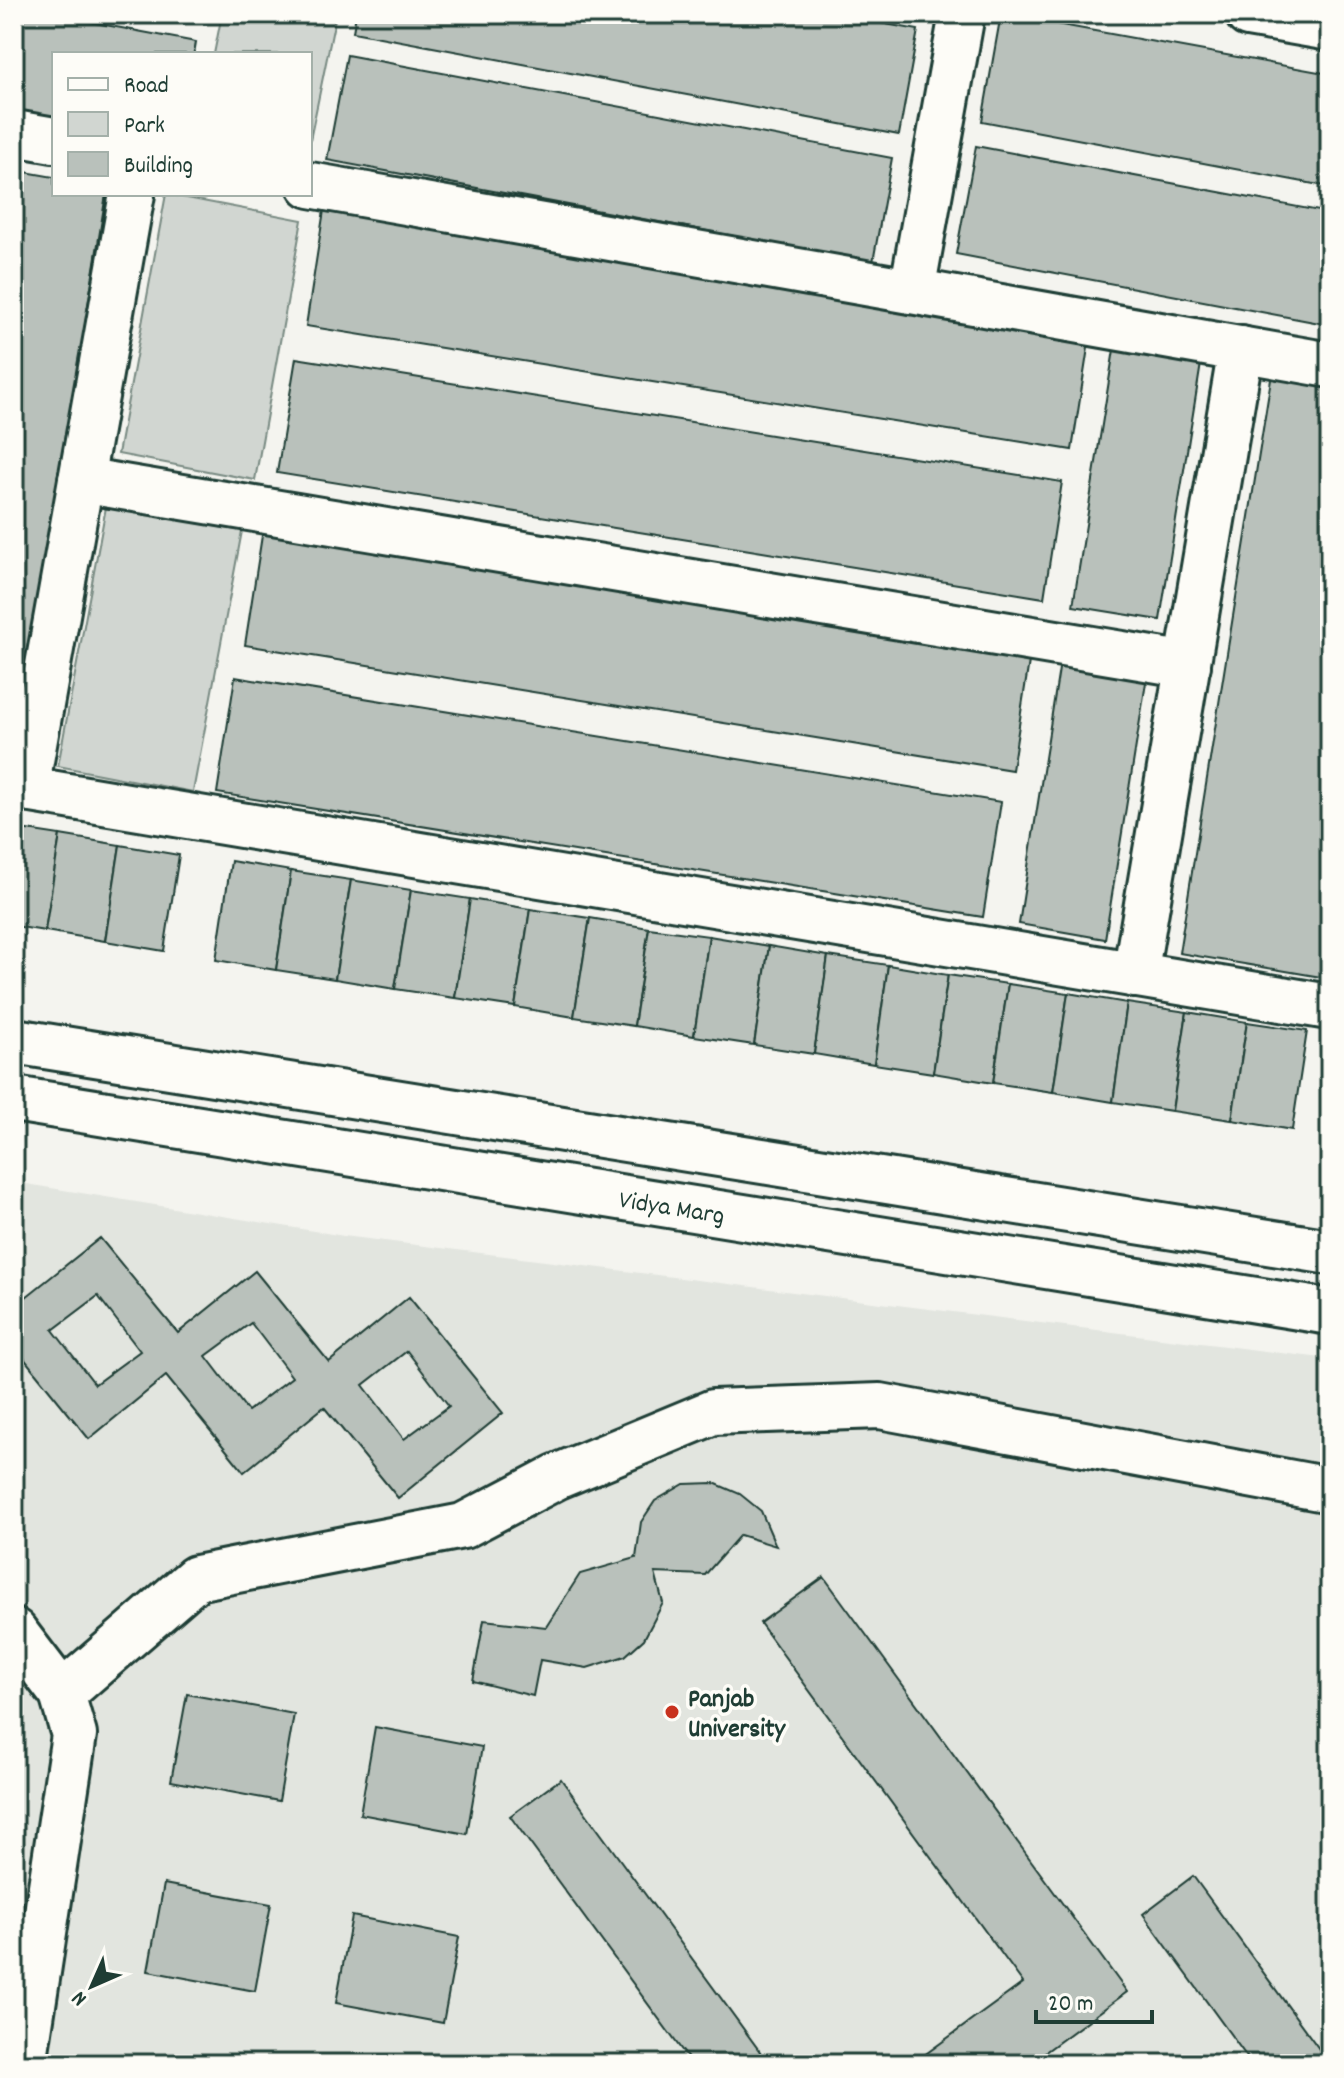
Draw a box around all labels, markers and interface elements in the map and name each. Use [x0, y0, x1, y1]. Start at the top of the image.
legend [52, 52, 312, 196]
text: Road [124, 70, 169, 104]
text: Park [124, 110, 165, 144]
text: Building [124, 150, 193, 184]
street label: Vidya Marg [616, 1183, 727, 1236]
place label: Panjab University [688, 1682, 787, 1749]
marker: Panjab University [663, 1703, 681, 1721]
north arrow [52, 1946, 132, 2026]
scale bar [1036, 1974, 1152, 2024]
text: N [65, 1983, 95, 2012]
text: 20 m [1048, 1988, 1094, 2022]

